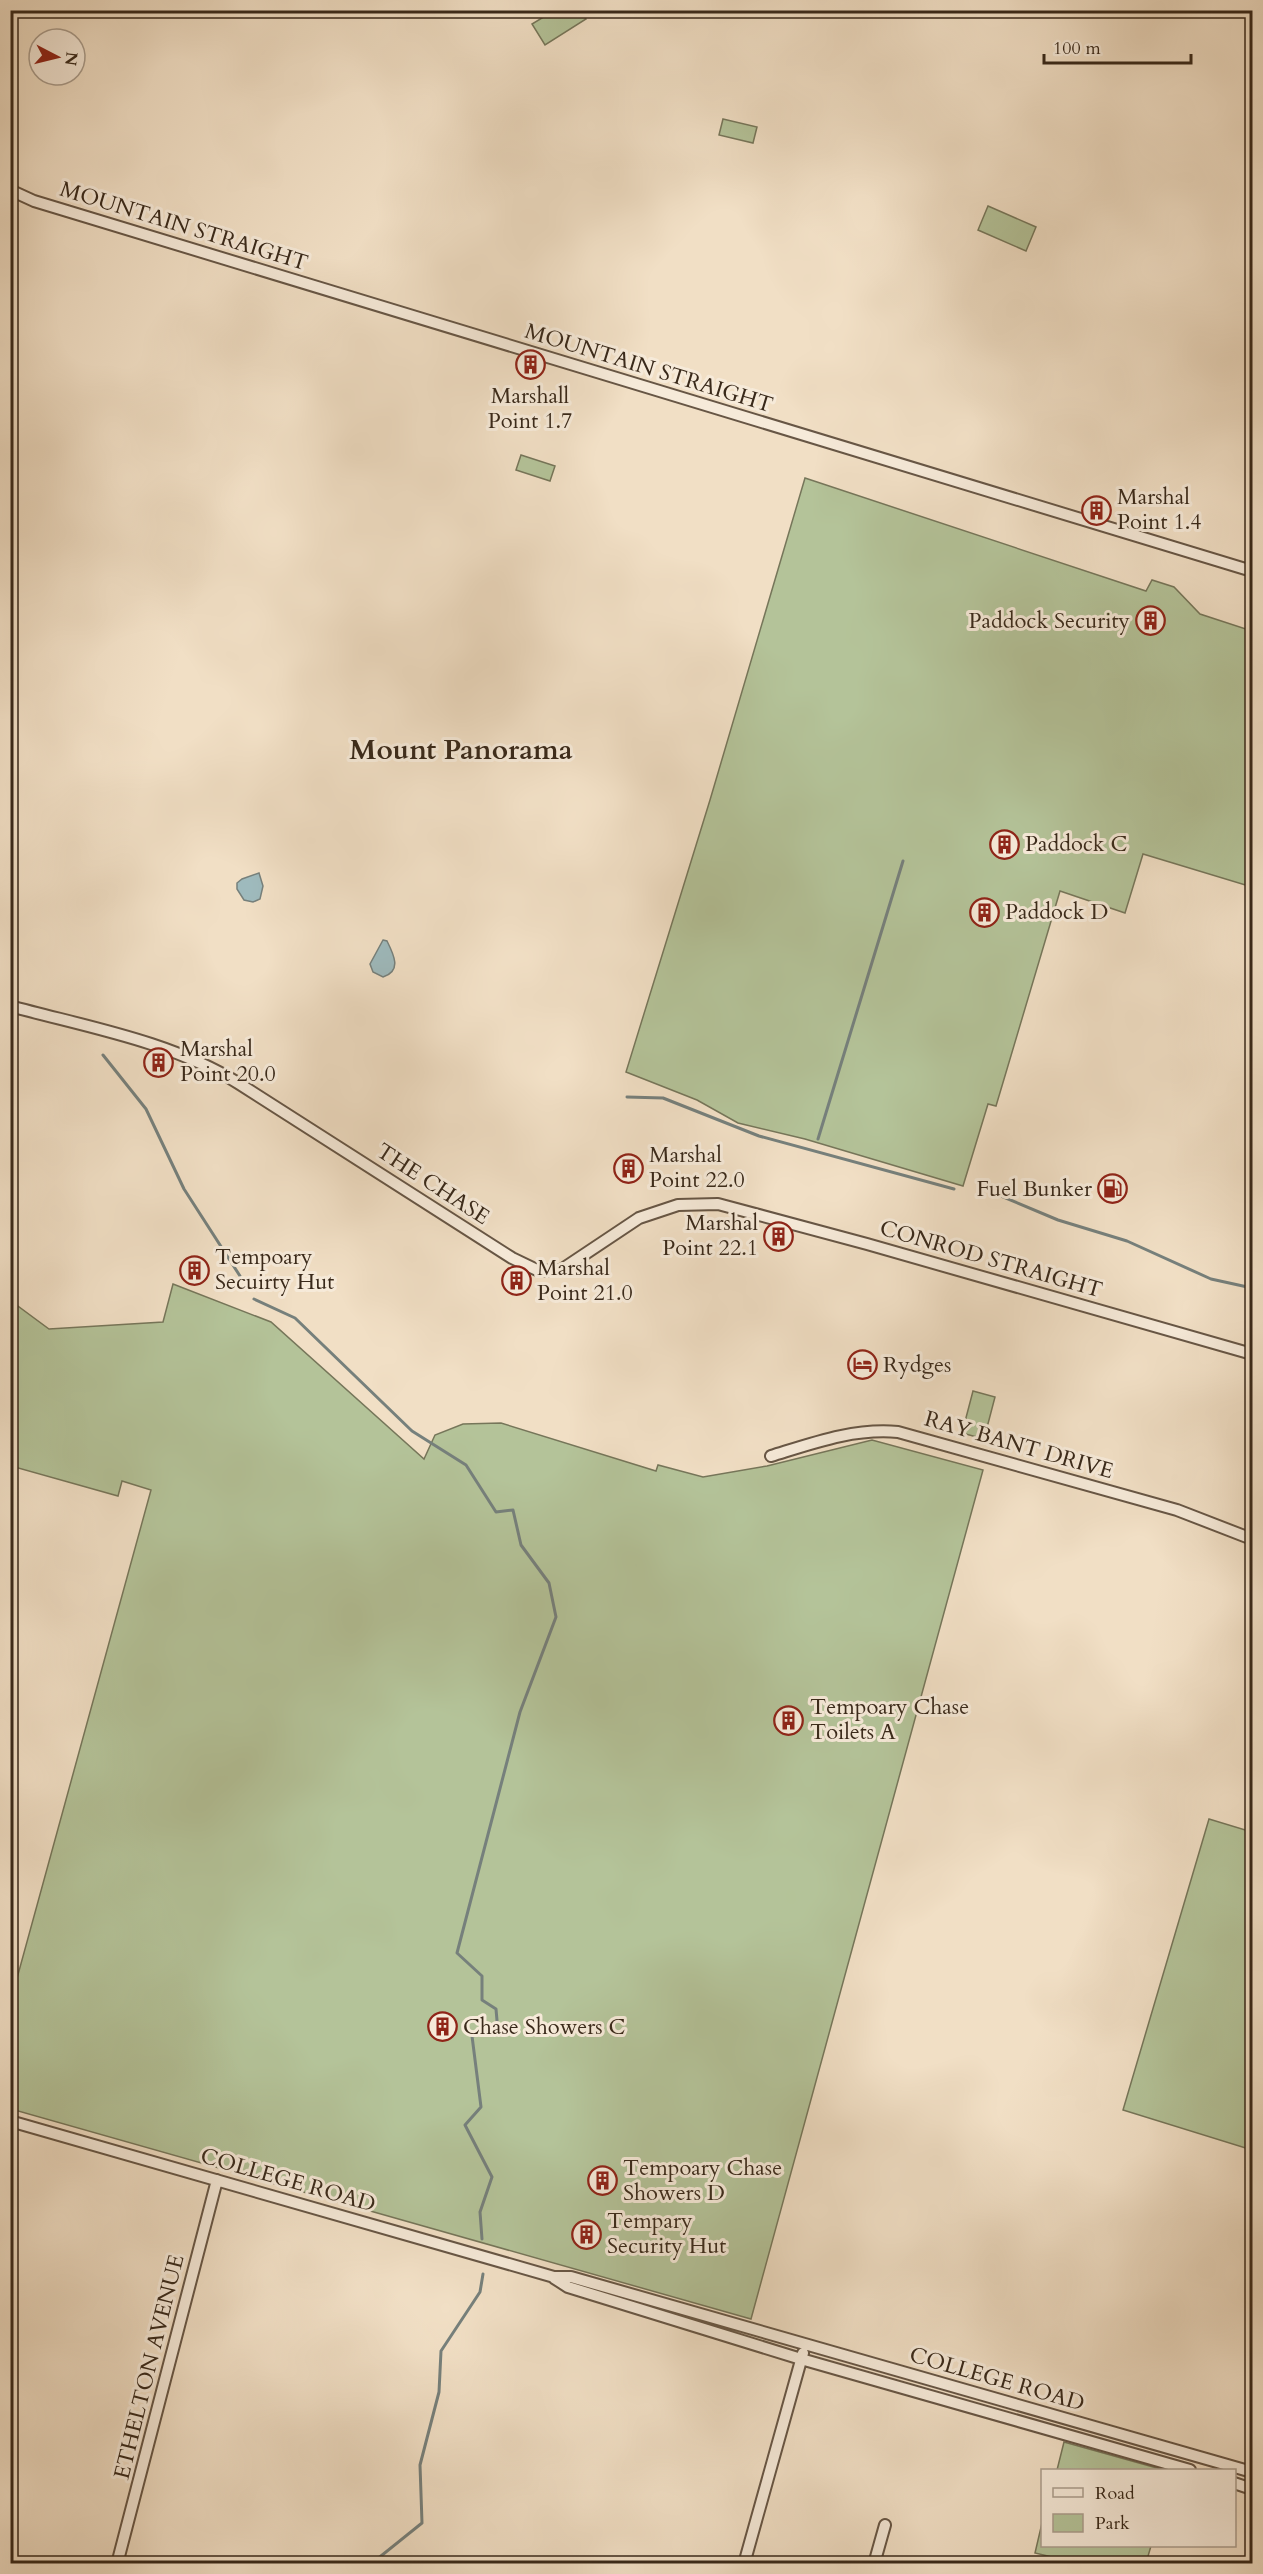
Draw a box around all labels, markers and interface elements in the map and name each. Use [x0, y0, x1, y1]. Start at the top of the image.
north arrow [27, 27, 87, 87]
scale bar [1044, 27, 1191, 65]
text: 100 m [1053, 36, 1101, 61]
text: N [59, 50, 83, 67]
street label: MOUNTAIN STRAIGHT [56, 174, 312, 278]
street label: MOUNTAIN STRAIGHT [521, 316, 777, 420]
building icon: Marshall Point 1.7 [514, 348, 546, 380]
place label: Marshall Point 1.7 [488, 381, 572, 436]
place label: Marshal Point 1.4 [1117, 482, 1202, 537]
building icon: Marshal Point 1.4 [1080, 494, 1112, 526]
building icon: Paddock Security [1135, 605, 1167, 637]
place label: Paddock Security [969, 606, 1130, 636]
district label: Mount Panorama [349, 731, 573, 769]
building icon: Paddock C [988, 828, 1020, 860]
place label: Paddock C [1025, 829, 1127, 859]
building icon: Paddock D [968, 896, 1000, 928]
place label: Paddock D [1005, 897, 1108, 927]
place label: Marshal Point 20.0 [180, 1034, 276, 1089]
building icon: Marshal Point 20.0 [143, 1046, 175, 1078]
street label: THE CHASE [371, 1136, 495, 1232]
place label: Marshal Point 22.0 [649, 1140, 745, 1195]
building icon: Marshal Point 22.0 [612, 1152, 644, 1184]
fuel station icon: Fuel Bunker [1097, 1173, 1129, 1205]
place label: Fuel Bunker [977, 1174, 1093, 1204]
place label: Marshal Point 22.1 [662, 1208, 758, 1263]
street label: CONROD STRAIGHT [876, 1213, 1106, 1305]
building icon: Marshal Point 22.1 [763, 1220, 795, 1252]
place label: Tempoary Secuirty Hut [215, 1242, 334, 1297]
place label: Marshal Point 21.0 [537, 1253, 633, 1308]
building icon: Tempoary Secuirty Hut [178, 1254, 210, 1286]
building icon: Marshal Point 21.0 [500, 1265, 532, 1297]
hotel icon: Rydges [846, 1349, 878, 1381]
place label: Rydges [883, 1350, 951, 1380]
street label: RAY BANT DRIVE [921, 1404, 1117, 1486]
place label: Tempoary Chase Toilets A [810, 1692, 969, 1747]
building icon: Tempoary Chase Toilets A [773, 1704, 805, 1736]
building icon: Chase Showers C [426, 2011, 458, 2043]
place label: Chase Showers C [463, 2012, 625, 2042]
street label: COLLEGE ROAD [197, 2141, 379, 2219]
place label: Tempoary Chase Showers D [623, 2153, 782, 2208]
building icon: Tempoary Chase Showers D [586, 2165, 618, 2197]
place label: Tempary Security Hut [607, 2206, 726, 2261]
building icon: Tempary Security Hut [570, 2218, 602, 2250]
street label: ETHELTON AVENUE [107, 2252, 191, 2482]
street label: COLLEGE ROAD [906, 2340, 1088, 2418]
legend [1041, 2469, 1236, 2547]
text: Road [1095, 2481, 1135, 2506]
text: Park [1095, 2511, 1130, 2536]

